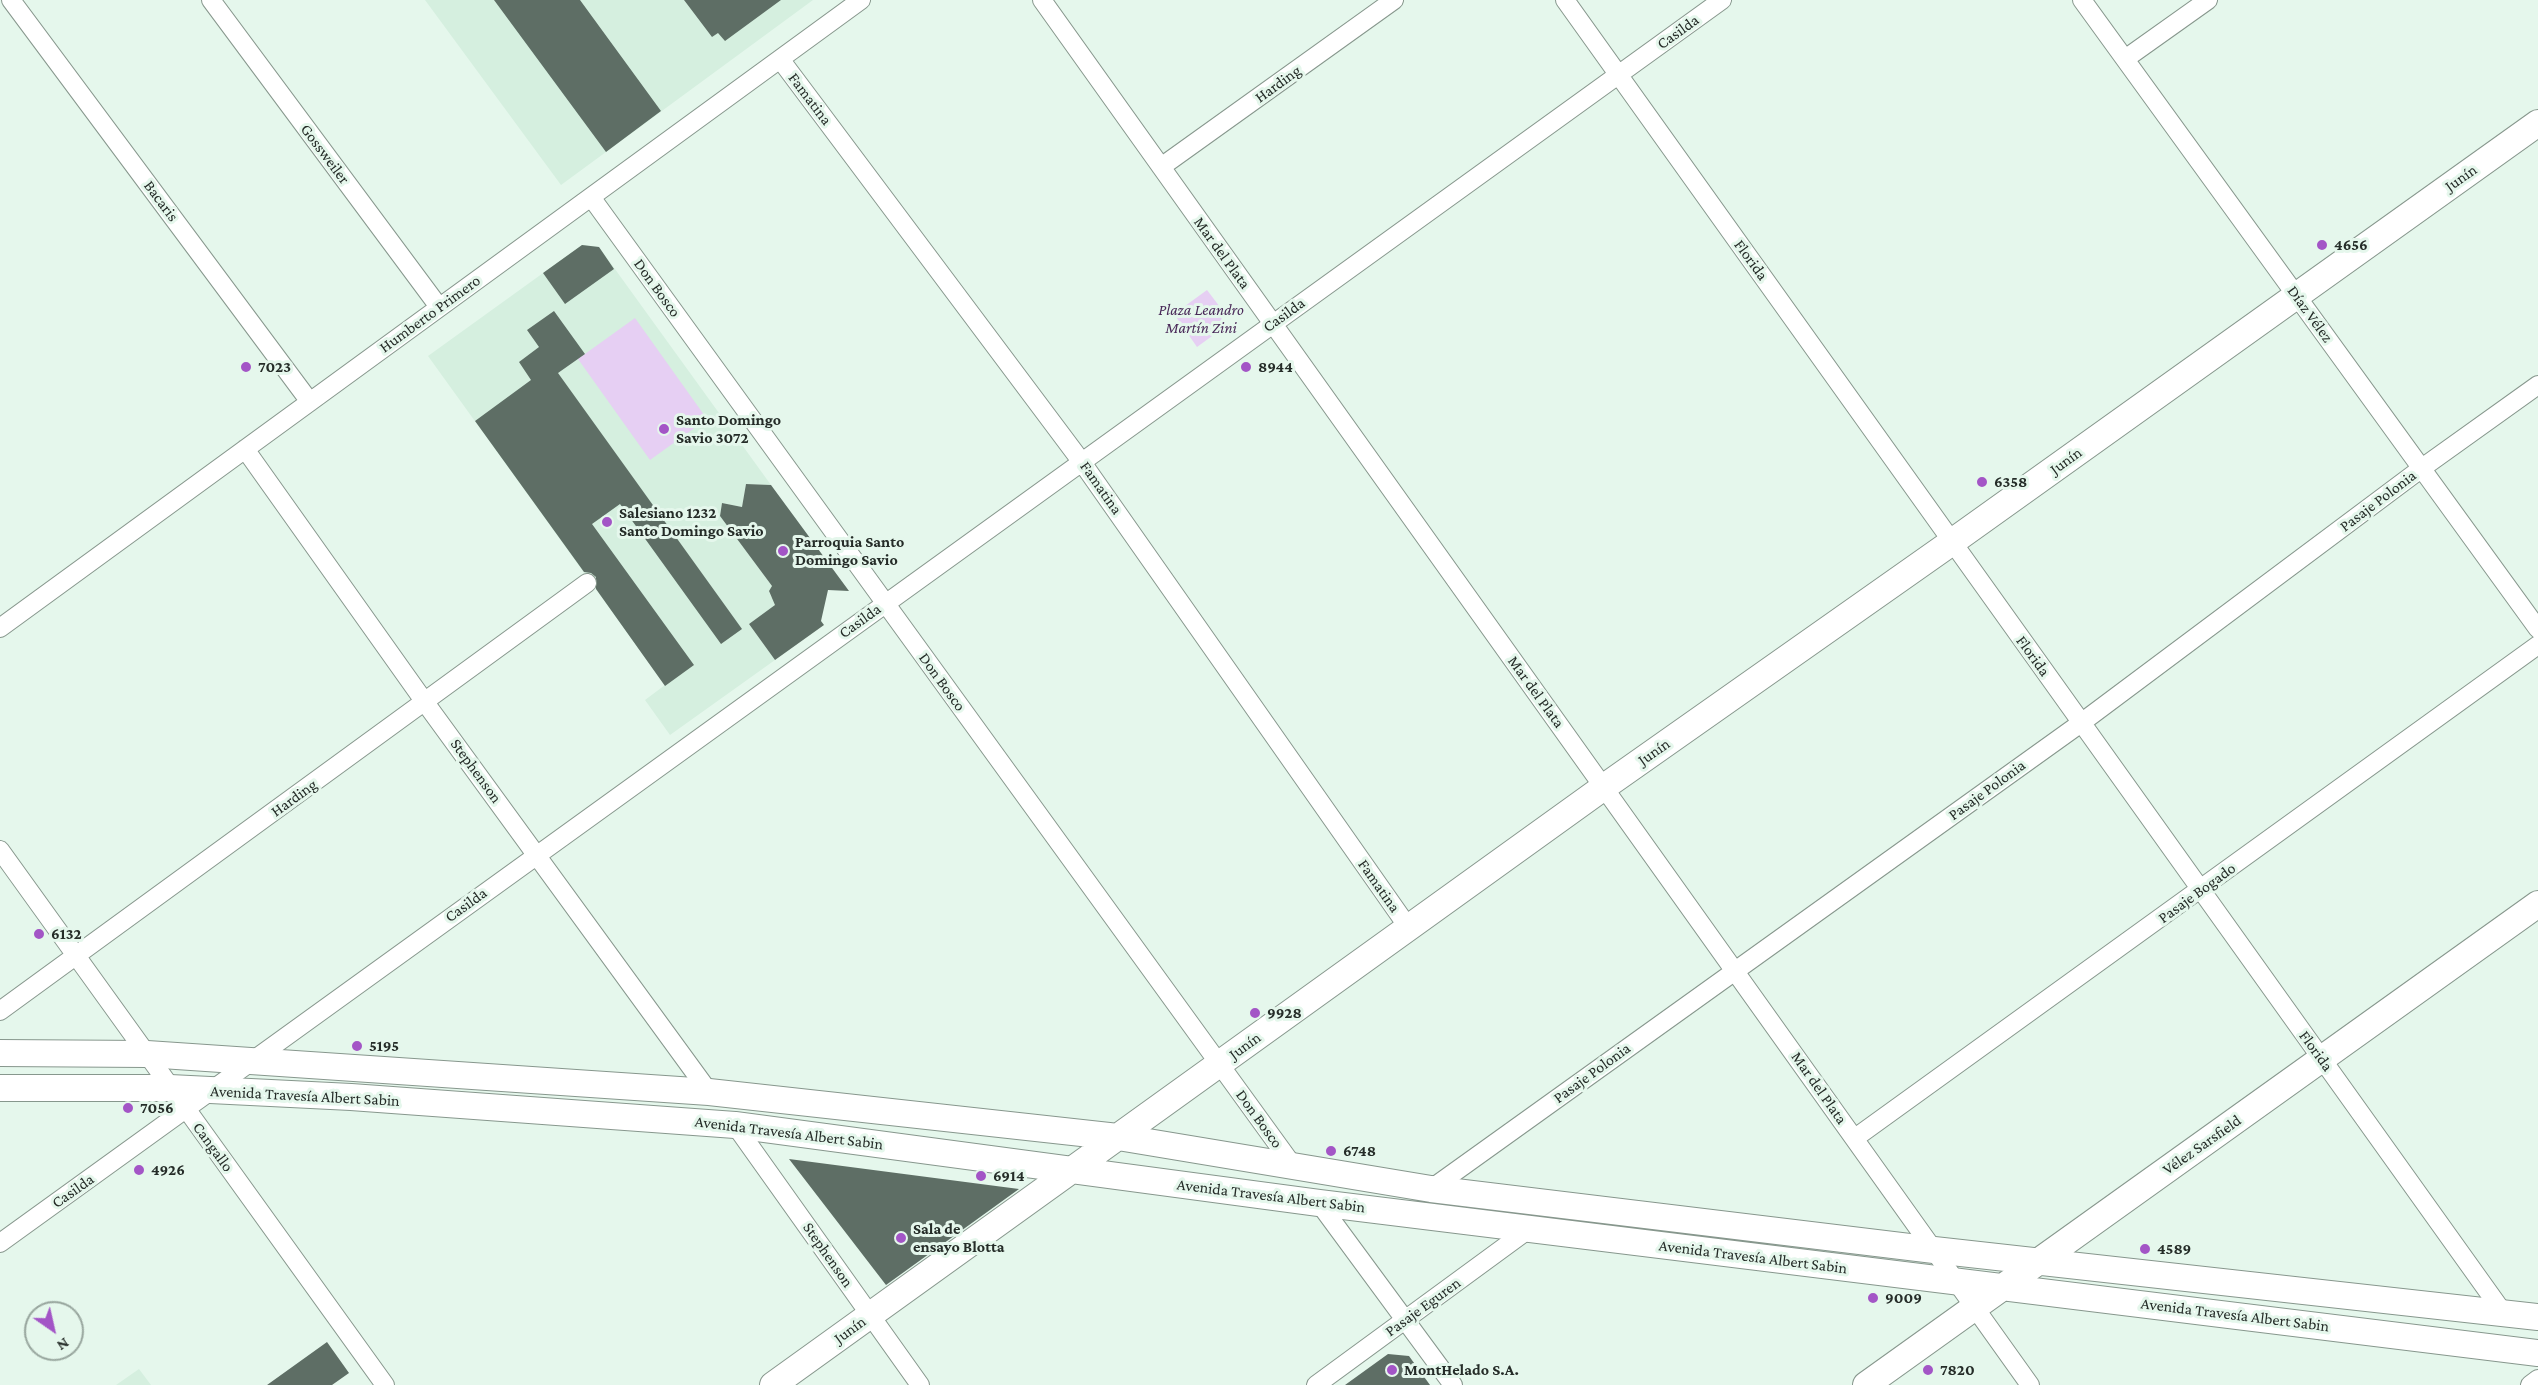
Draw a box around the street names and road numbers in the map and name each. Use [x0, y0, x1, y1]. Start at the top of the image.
street label: Casilda [1653, 10, 1703, 54]
street label: Harding [1251, 61, 1305, 107]
street label: Famatina [784, 69, 836, 129]
street label: Gossweiler [296, 120, 354, 188]
street label: Junín [2441, 160, 2481, 196]
street label: Bacaris [139, 177, 183, 225]
street label: Mar del Plata [1189, 213, 1255, 293]
street label: Florida [1730, 236, 1772, 284]
street label: Don Bosco [629, 255, 685, 321]
street label: Humberto Primero [376, 271, 484, 357]
street label: Díaz Vélez [2283, 282, 2337, 346]
street label: Casilda [1259, 293, 1309, 337]
street label: Junín [2046, 443, 2086, 479]
street label: Famatina [1076, 458, 1126, 518]
street label: Pasaje Polonia [2336, 466, 2420, 536]
street label: Casilda [835, 599, 885, 643]
street label: Florida [2012, 632, 2054, 680]
street label: Don Bosco [914, 649, 970, 715]
street label: Mar del Plata [1503, 652, 1569, 732]
street label: Junín [1634, 734, 1674, 770]
street label: Stephenson [446, 735, 506, 807]
street label: Pasaje Polonia [1945, 756, 2029, 824]
street label: Harding [267, 775, 321, 821]
street label: Famatina [1354, 856, 1404, 916]
street label: Pasaje Bogado [2155, 859, 2239, 927]
street label: Casilda [441, 883, 491, 927]
street label: Florida [2295, 1027, 2337, 1075]
street label: Junín [1225, 1028, 1265, 1064]
street label: Pasaje Polonia [1550, 1039, 1634, 1107]
street label: Mar del Plata [1787, 1048, 1851, 1128]
street label: Avenida Travesía Albert Sabin [210, 1081, 400, 1111]
street label: Don Bosco [1231, 1086, 1287, 1152]
street label: Vélez Sarsfield [2159, 1111, 2245, 1179]
street label: Avenida Travesía Albert Sabin [694, 1112, 884, 1154]
street label: Cangallo [189, 1118, 237, 1176]
street label: Casilda [48, 1170, 98, 1212]
street label: Avenida Travesía Albert Sabin [1176, 1175, 1366, 1217]
street label: Stephenson [799, 1219, 857, 1291]
street label: Avenida Travesía Albert Sabin [1658, 1236, 1848, 1278]
street label: Pasaje Eguren [1382, 1273, 1464, 1341]
street label: Avenida Travesía Albert Sabin [2140, 1294, 2330, 1336]
street label: Junín [830, 1312, 870, 1348]

